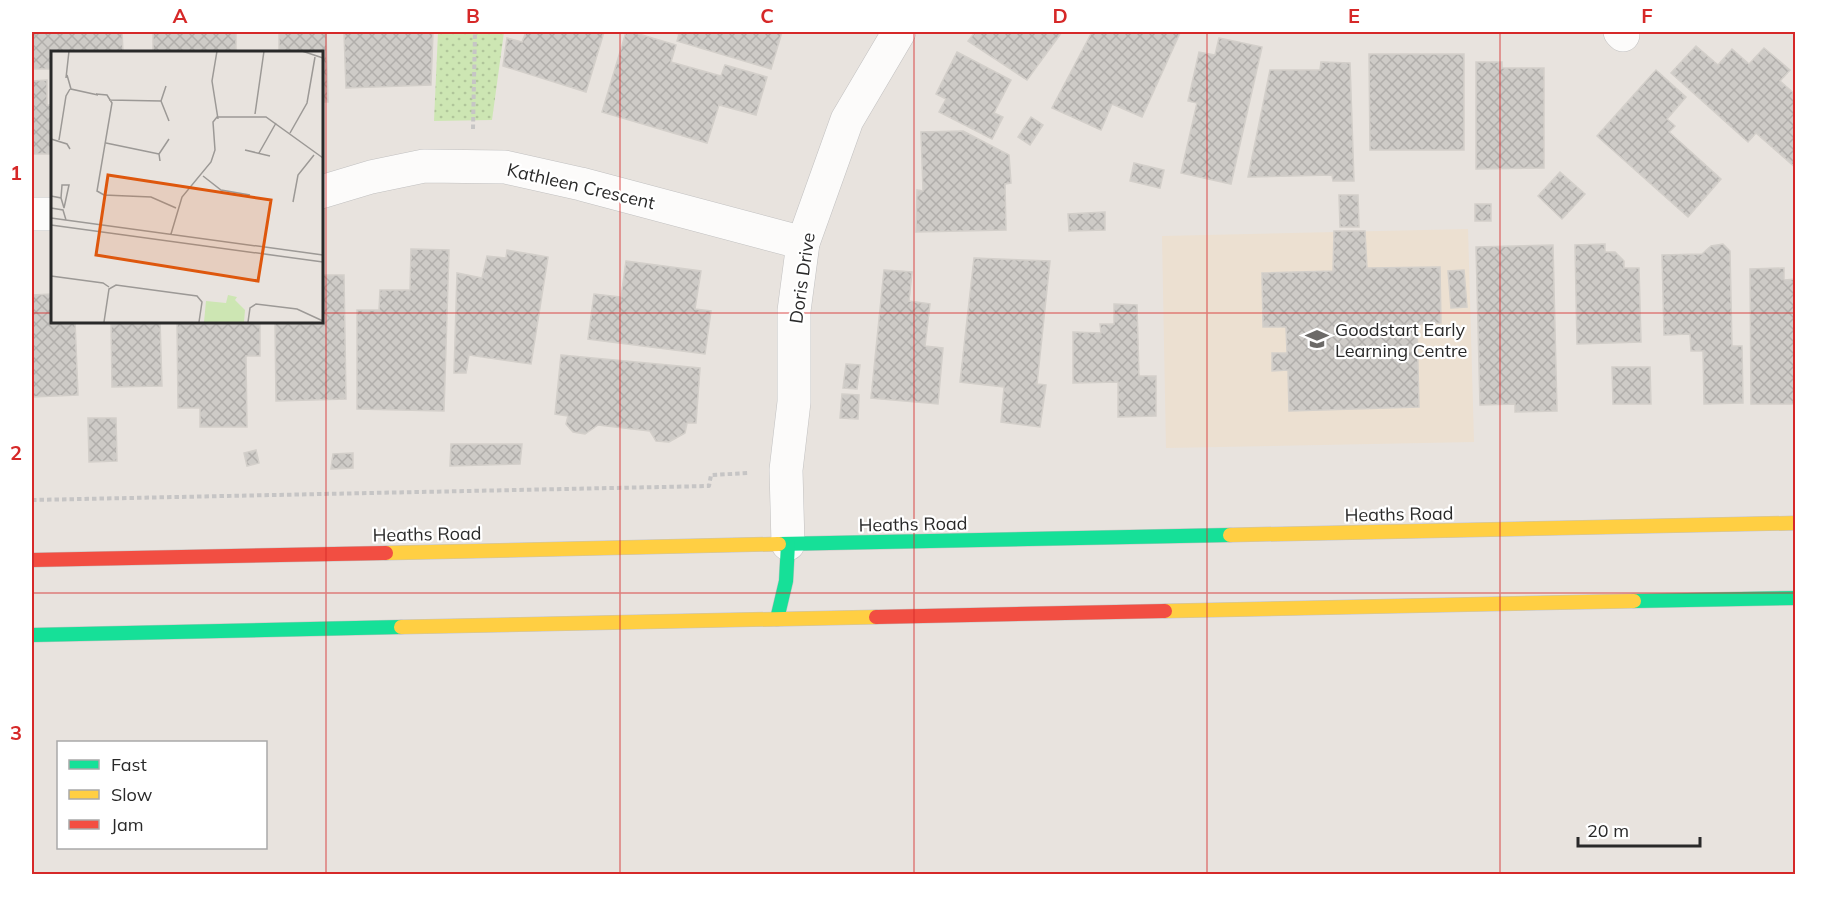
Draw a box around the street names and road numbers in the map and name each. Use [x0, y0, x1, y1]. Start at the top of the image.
street label: Kathleen Crescent [505, 158, 657, 214]
street label: Doris Drive [784, 231, 820, 325]
street label: Heaths Road [1344, 502, 1454, 526]
street label: Heaths Road [858, 512, 968, 536]
street label: Heaths Road [372, 522, 482, 546]

